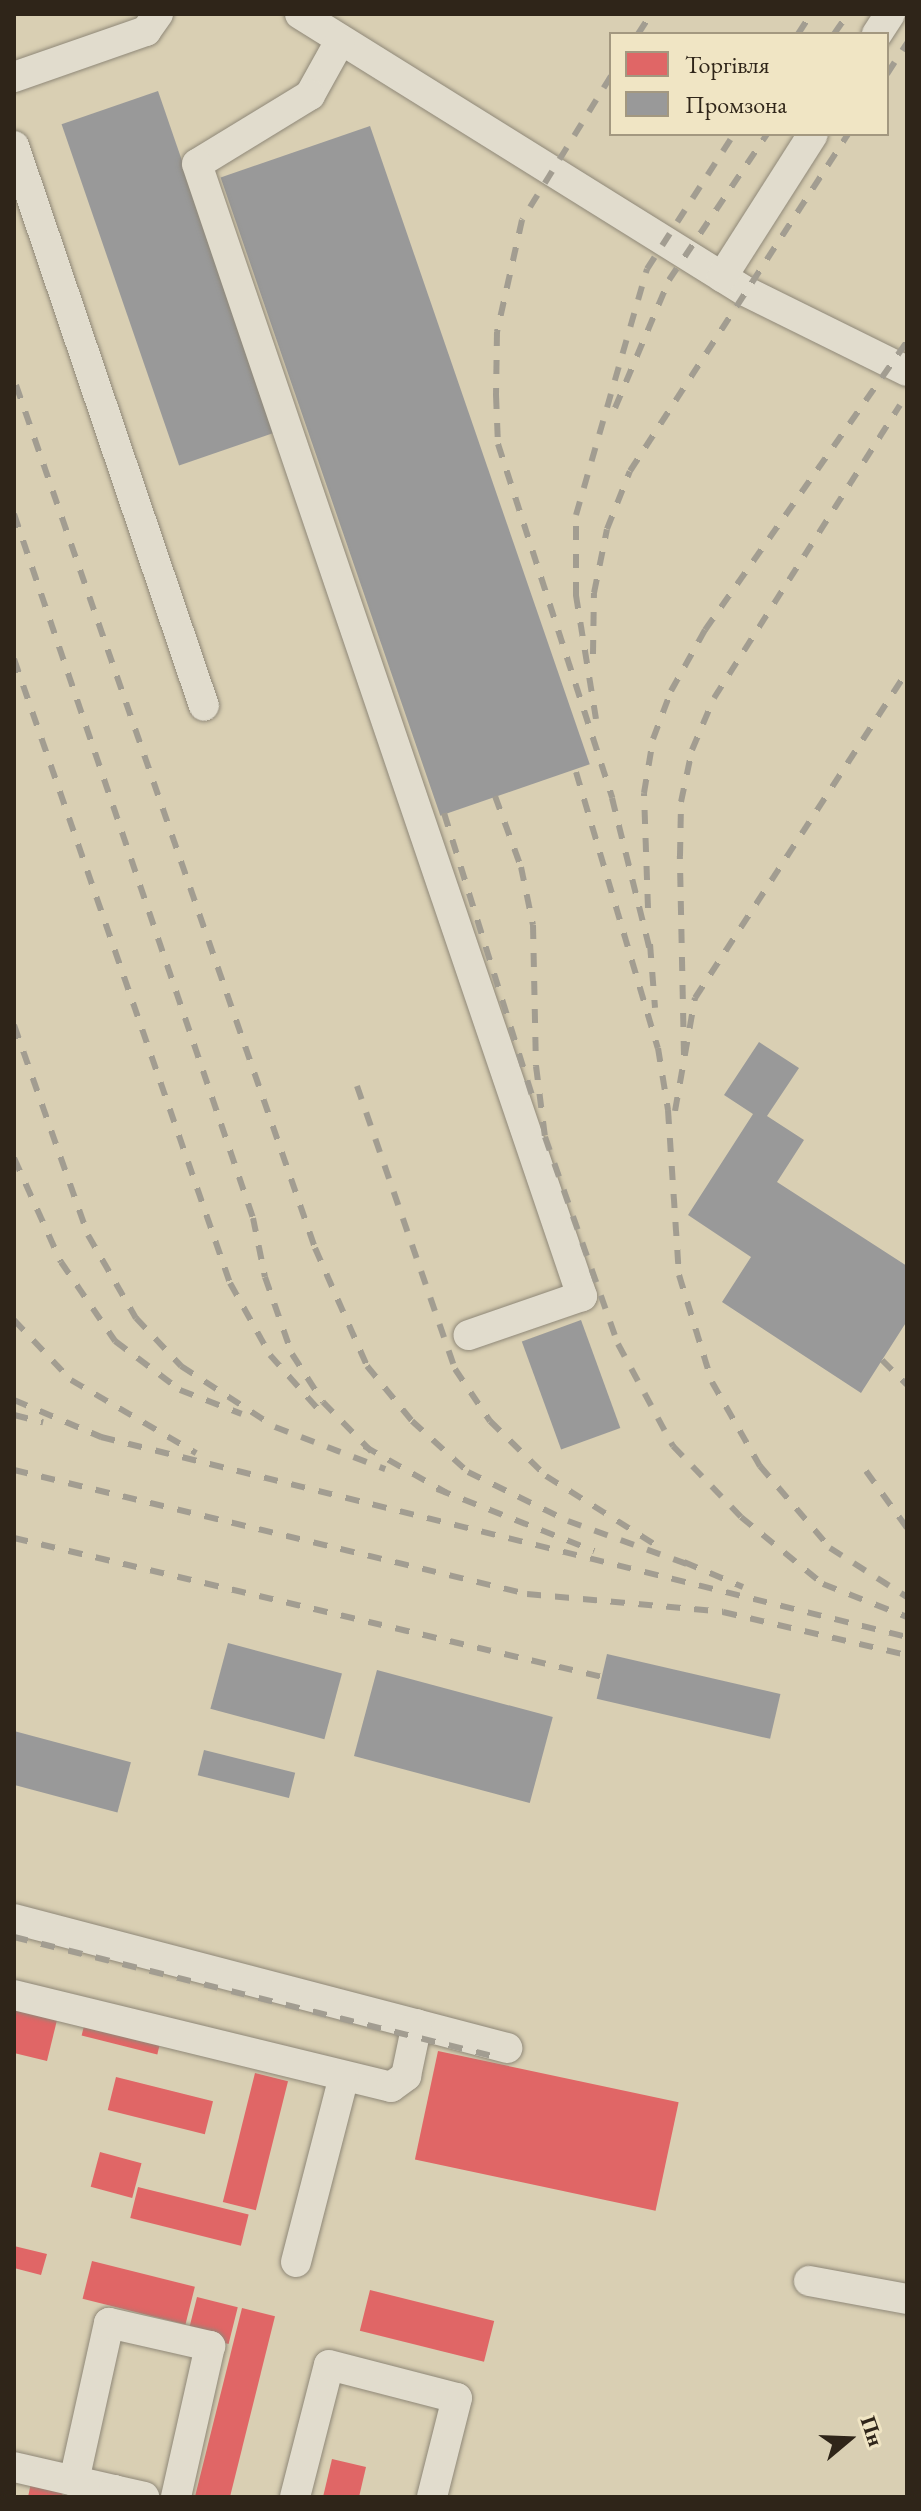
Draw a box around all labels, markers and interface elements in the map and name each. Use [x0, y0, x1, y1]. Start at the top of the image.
legend [609, 32, 889, 136]
text: Торгівля [685, 49, 769, 80]
text: Промзона [685, 89, 787, 120]
north arrow [809, 2399, 889, 2479]
text: Пн [854, 2412, 891, 2450]

